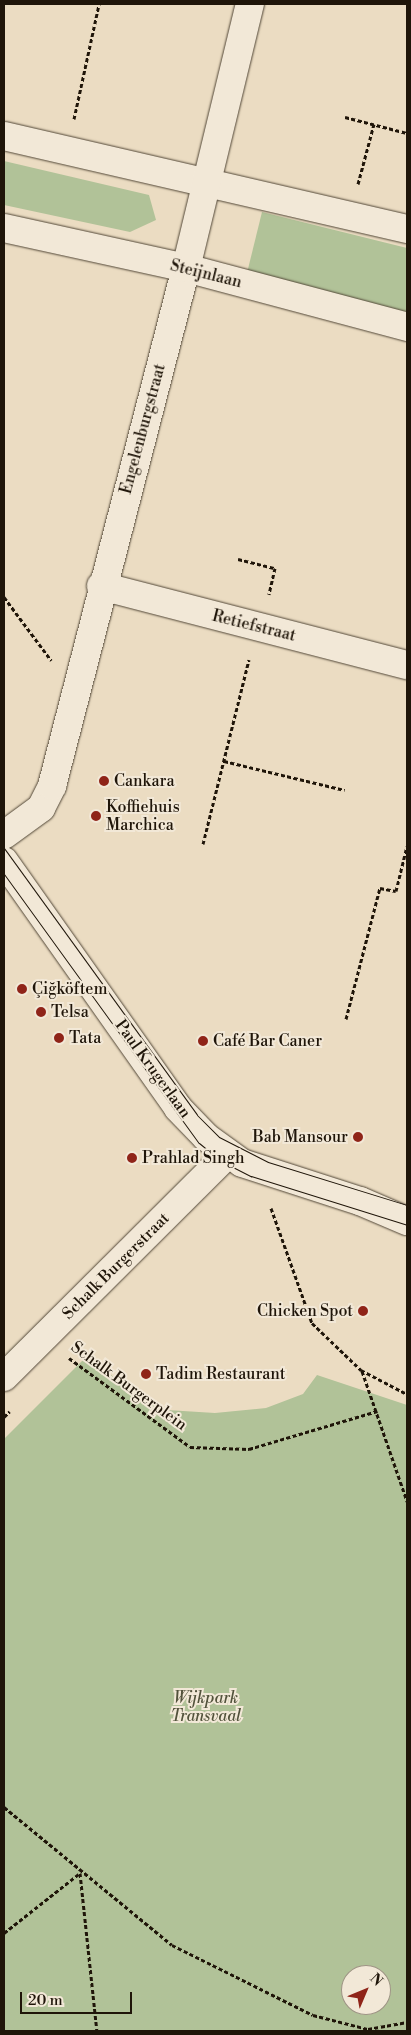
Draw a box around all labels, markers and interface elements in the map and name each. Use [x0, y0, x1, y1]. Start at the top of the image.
street label: Steijnlaan [168, 256, 244, 292]
street label: Engelenburgstraat [116, 362, 170, 496]
street label: Retiefstraat [210, 606, 298, 646]
place label: Cankara [114, 771, 175, 791]
marker: Cankara [98, 775, 110, 787]
place label: Koffiehuis Marchica [106, 797, 180, 835]
marker: Koffiehuis Marchica [90, 810, 102, 822]
place label: Çiğköftem [32, 979, 107, 999]
marker: Çiğköftem [16, 983, 28, 995]
place label: Telsa [51, 1002, 89, 1022]
marker: Telsa [35, 1006, 47, 1018]
street label: Paul Krugerlaan [111, 1016, 195, 1122]
place label: Tata [69, 1028, 101, 1048]
place label: Café Bar Caner [213, 1031, 322, 1051]
marker: Tata [53, 1032, 65, 1044]
marker: Café Bar Caner [197, 1035, 209, 1047]
place label: Bab Mansour [252, 1127, 348, 1147]
marker: Bab Mansour [352, 1131, 364, 1143]
place label: Prahlad Singh [142, 1148, 244, 1168]
marker: Prahlad Singh [126, 1152, 138, 1164]
street label: Schalk Burgerstraat [59, 1209, 173, 1323]
place label: Chicken Spot [257, 1301, 353, 1321]
marker: Chicken Spot [357, 1305, 369, 1317]
street label: Schalk Burgerplein [67, 1337, 191, 1435]
place label: Tadim Restaurant [156, 1364, 286, 1384]
marker: Tadim Restaurant [140, 1368, 152, 1380]
park label: Wijkpark Transvaal [171, 1688, 241, 1726]
north arrow [341, 1965, 391, 2015]
text: N [366, 1970, 386, 1990]
scale bar [22, 1982, 135, 2014]
text: 20 m [28, 1991, 63, 2010]

